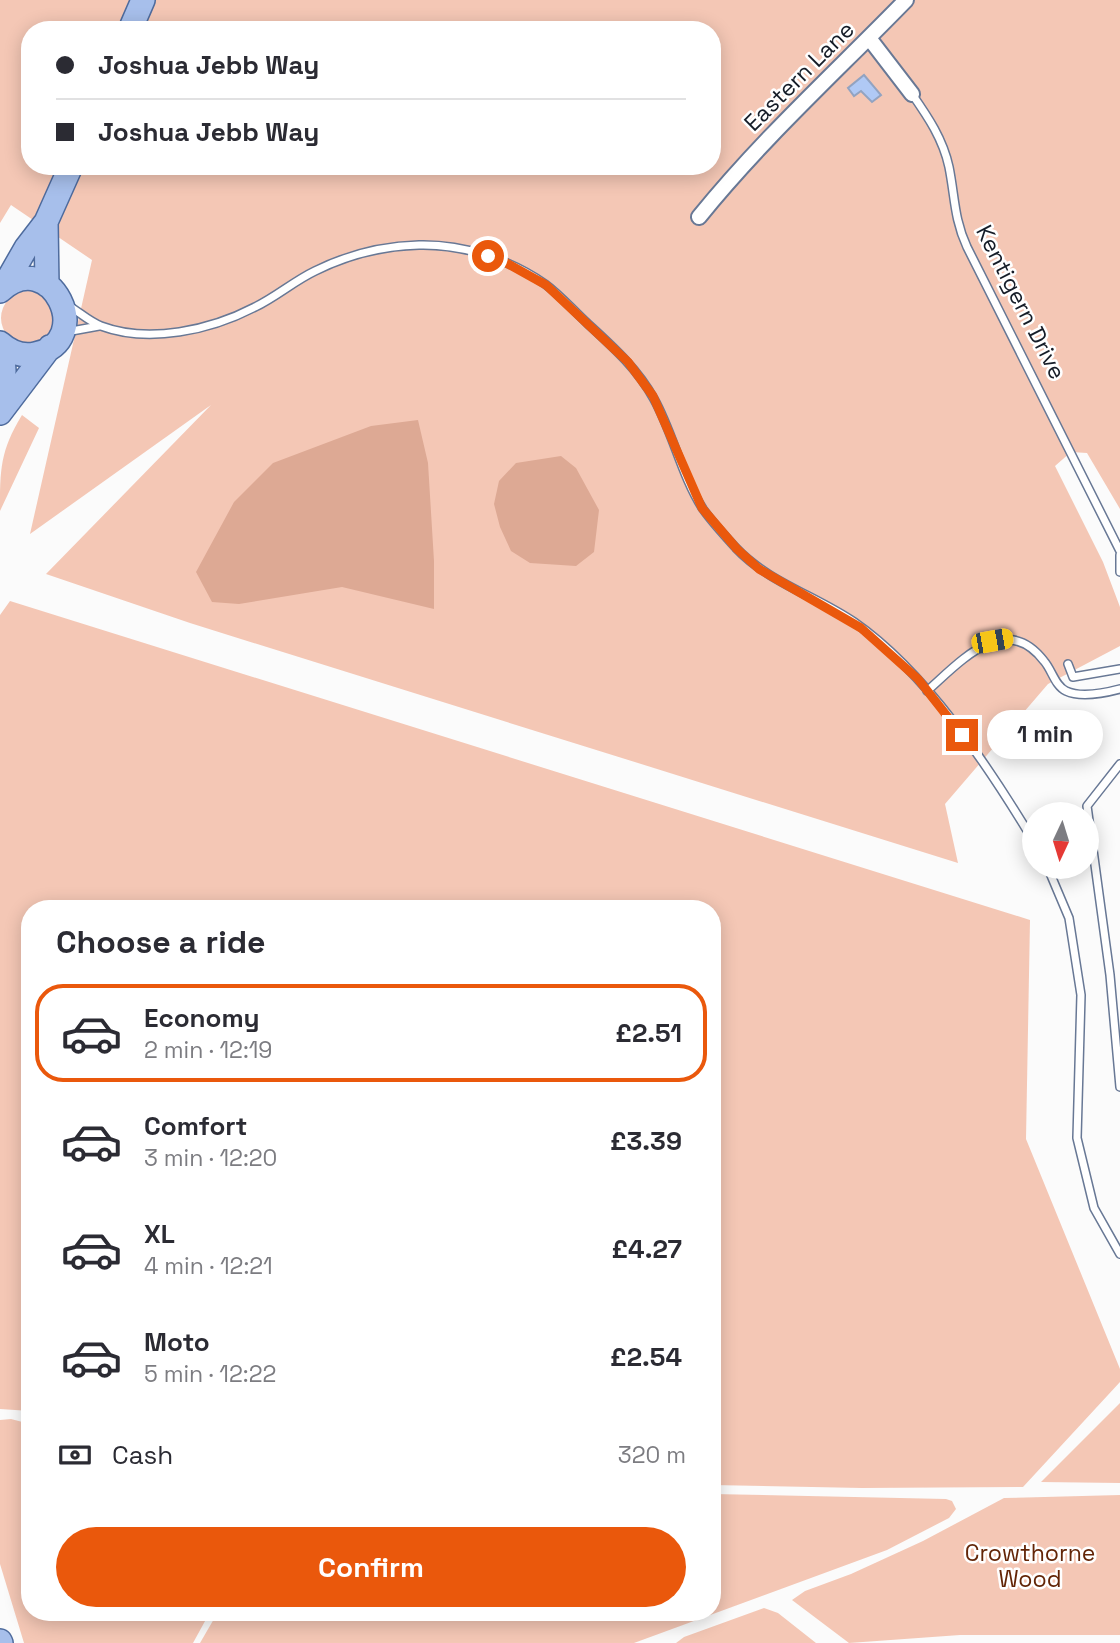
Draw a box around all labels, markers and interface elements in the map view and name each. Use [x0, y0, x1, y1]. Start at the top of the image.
street label: Eastern Lane [738, 15, 860, 137]
text: Joshua Jebb Way [98, 48, 319, 82]
text: Joshua Jebb Way [98, 115, 319, 149]
street label: Kentigern Drive [969, 220, 1073, 384]
route start [472, 240, 504, 272]
car [970, 627, 1015, 655]
callout: 1 min [986, 710, 1102, 760]
route end [946, 719, 978, 751]
text: 1 min [1017, 719, 1073, 749]
north arrow [1022, 802, 1099, 878]
map controls [1022, 802, 1099, 879]
text: Choose a ride [56, 922, 266, 962]
text: Economy [144, 1001, 260, 1035]
icon: car [60, 1002, 123, 1065]
text: £2.51 [615, 1016, 682, 1050]
text: 2 min · 12:19 [144, 1035, 272, 1065]
text: Comfort [144, 1109, 247, 1143]
icon: car [60, 1110, 123, 1173]
text: £3.39 [610, 1124, 682, 1158]
text: 3 min · 12:20 [144, 1143, 277, 1173]
text: XL [144, 1217, 175, 1251]
icon: car [60, 1218, 123, 1281]
text: £4.27 [612, 1232, 682, 1266]
text: 4 min · 12:21 [144, 1251, 273, 1281]
text: Moto [144, 1325, 210, 1359]
icon: car [60, 1326, 123, 1389]
text: £2.54 [610, 1340, 682, 1374]
text: 5 min · 12:22 [144, 1359, 276, 1389]
icon: cash [56, 1436, 94, 1474]
text: Cash [112, 1438, 173, 1472]
text: 320 m [618, 1440, 686, 1470]
button: Confirm [56, 1527, 686, 1607]
park label: Crowthorne Wood [965, 1538, 1095, 1594]

